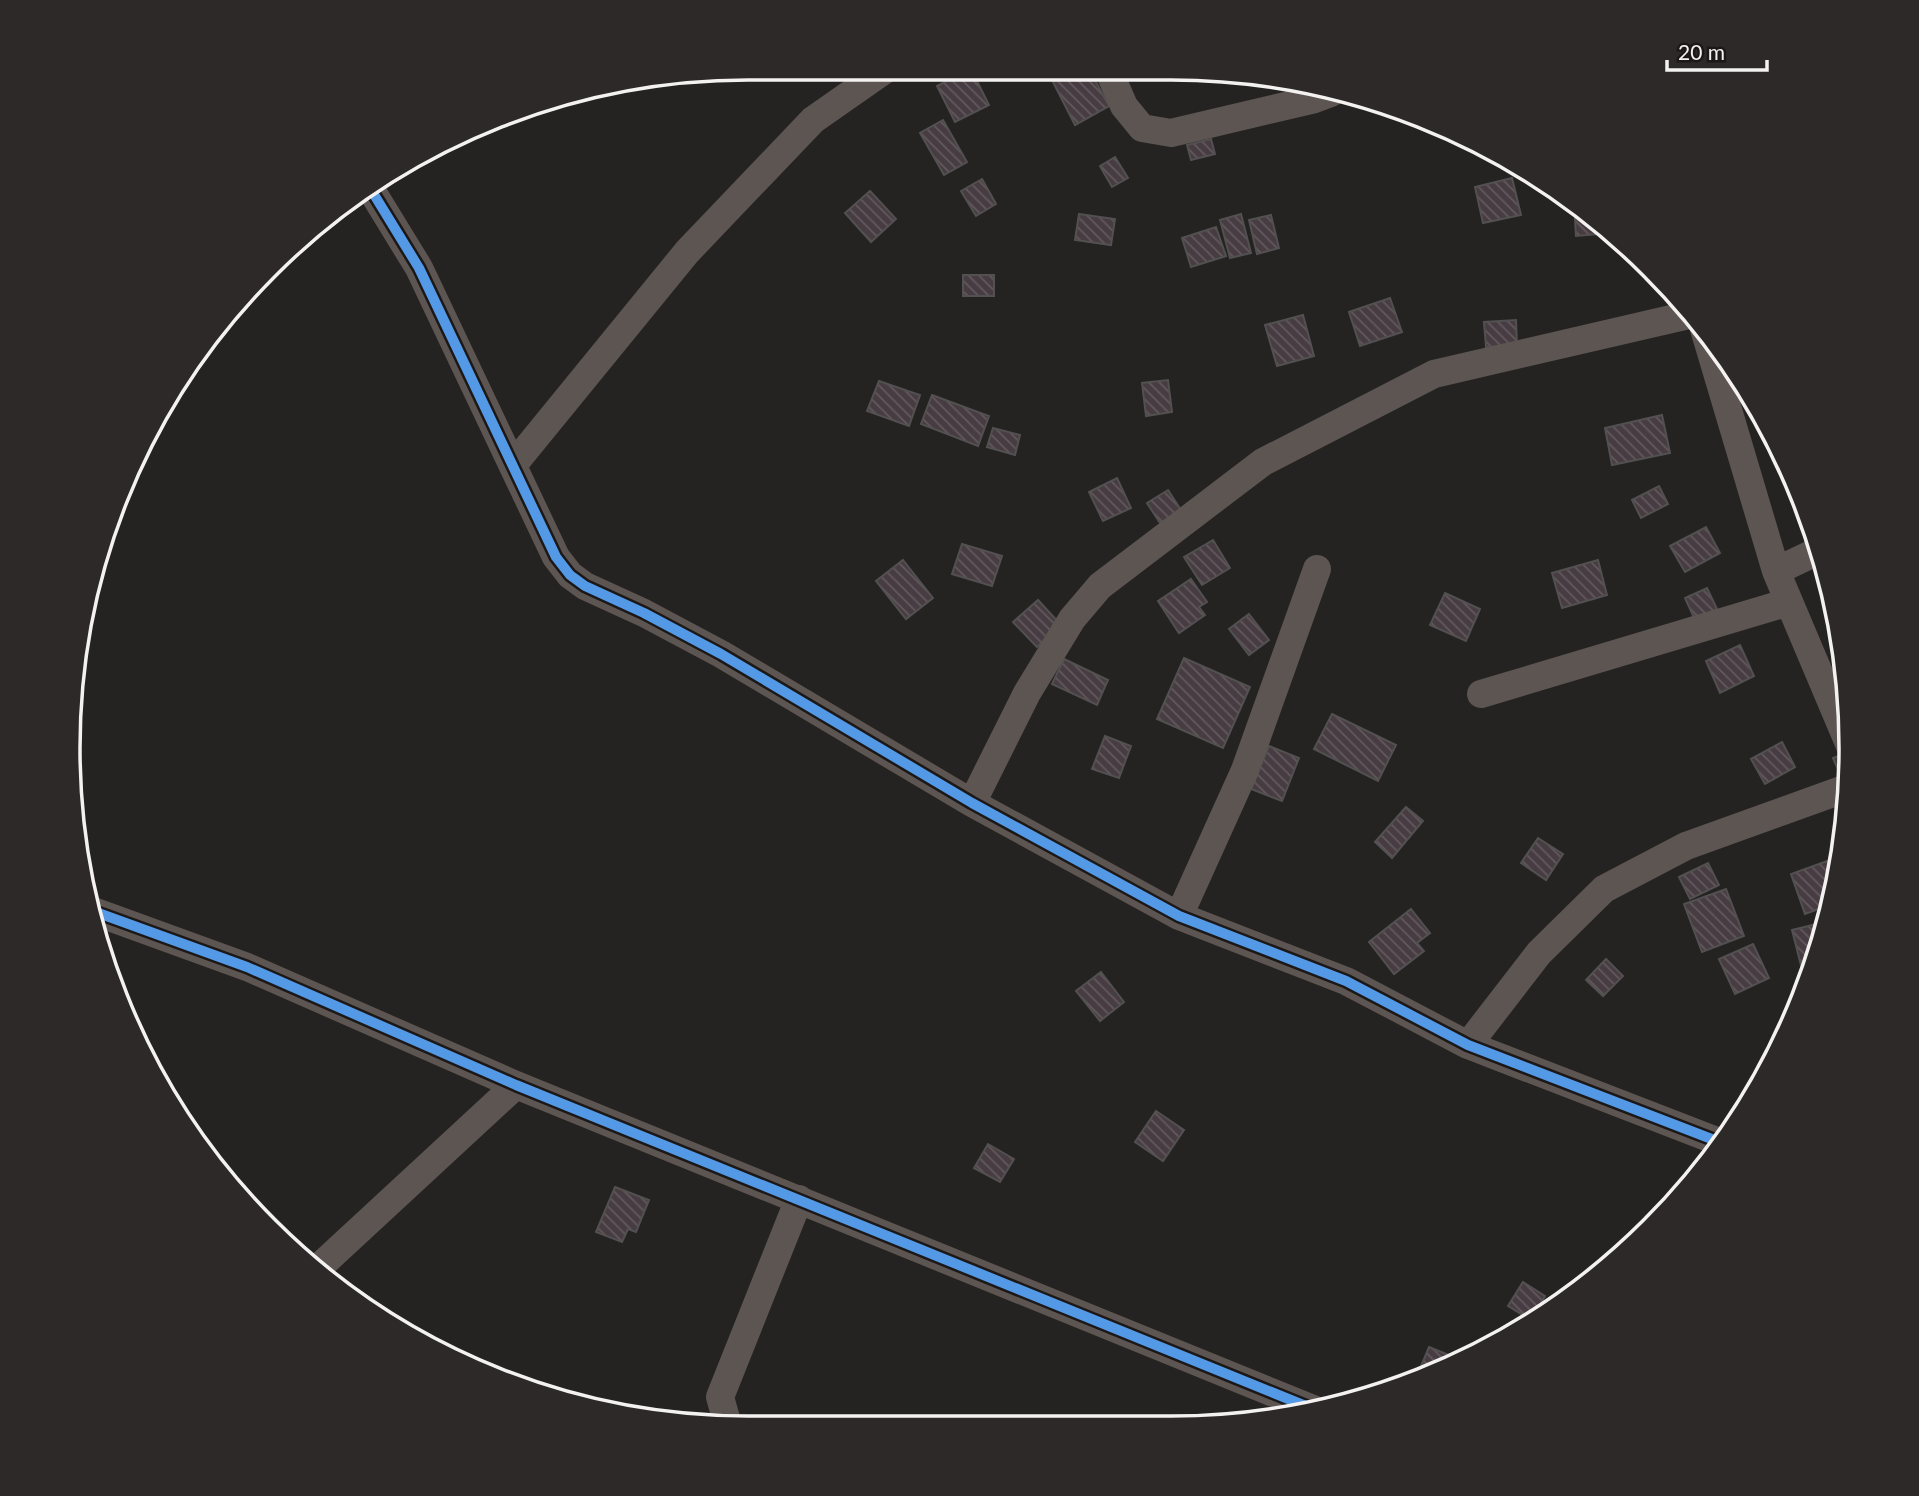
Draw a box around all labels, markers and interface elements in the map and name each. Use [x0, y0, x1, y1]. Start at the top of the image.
scale bar [1667, 28, 1767, 72]
text: 20 m [1678, 39, 1725, 64]

